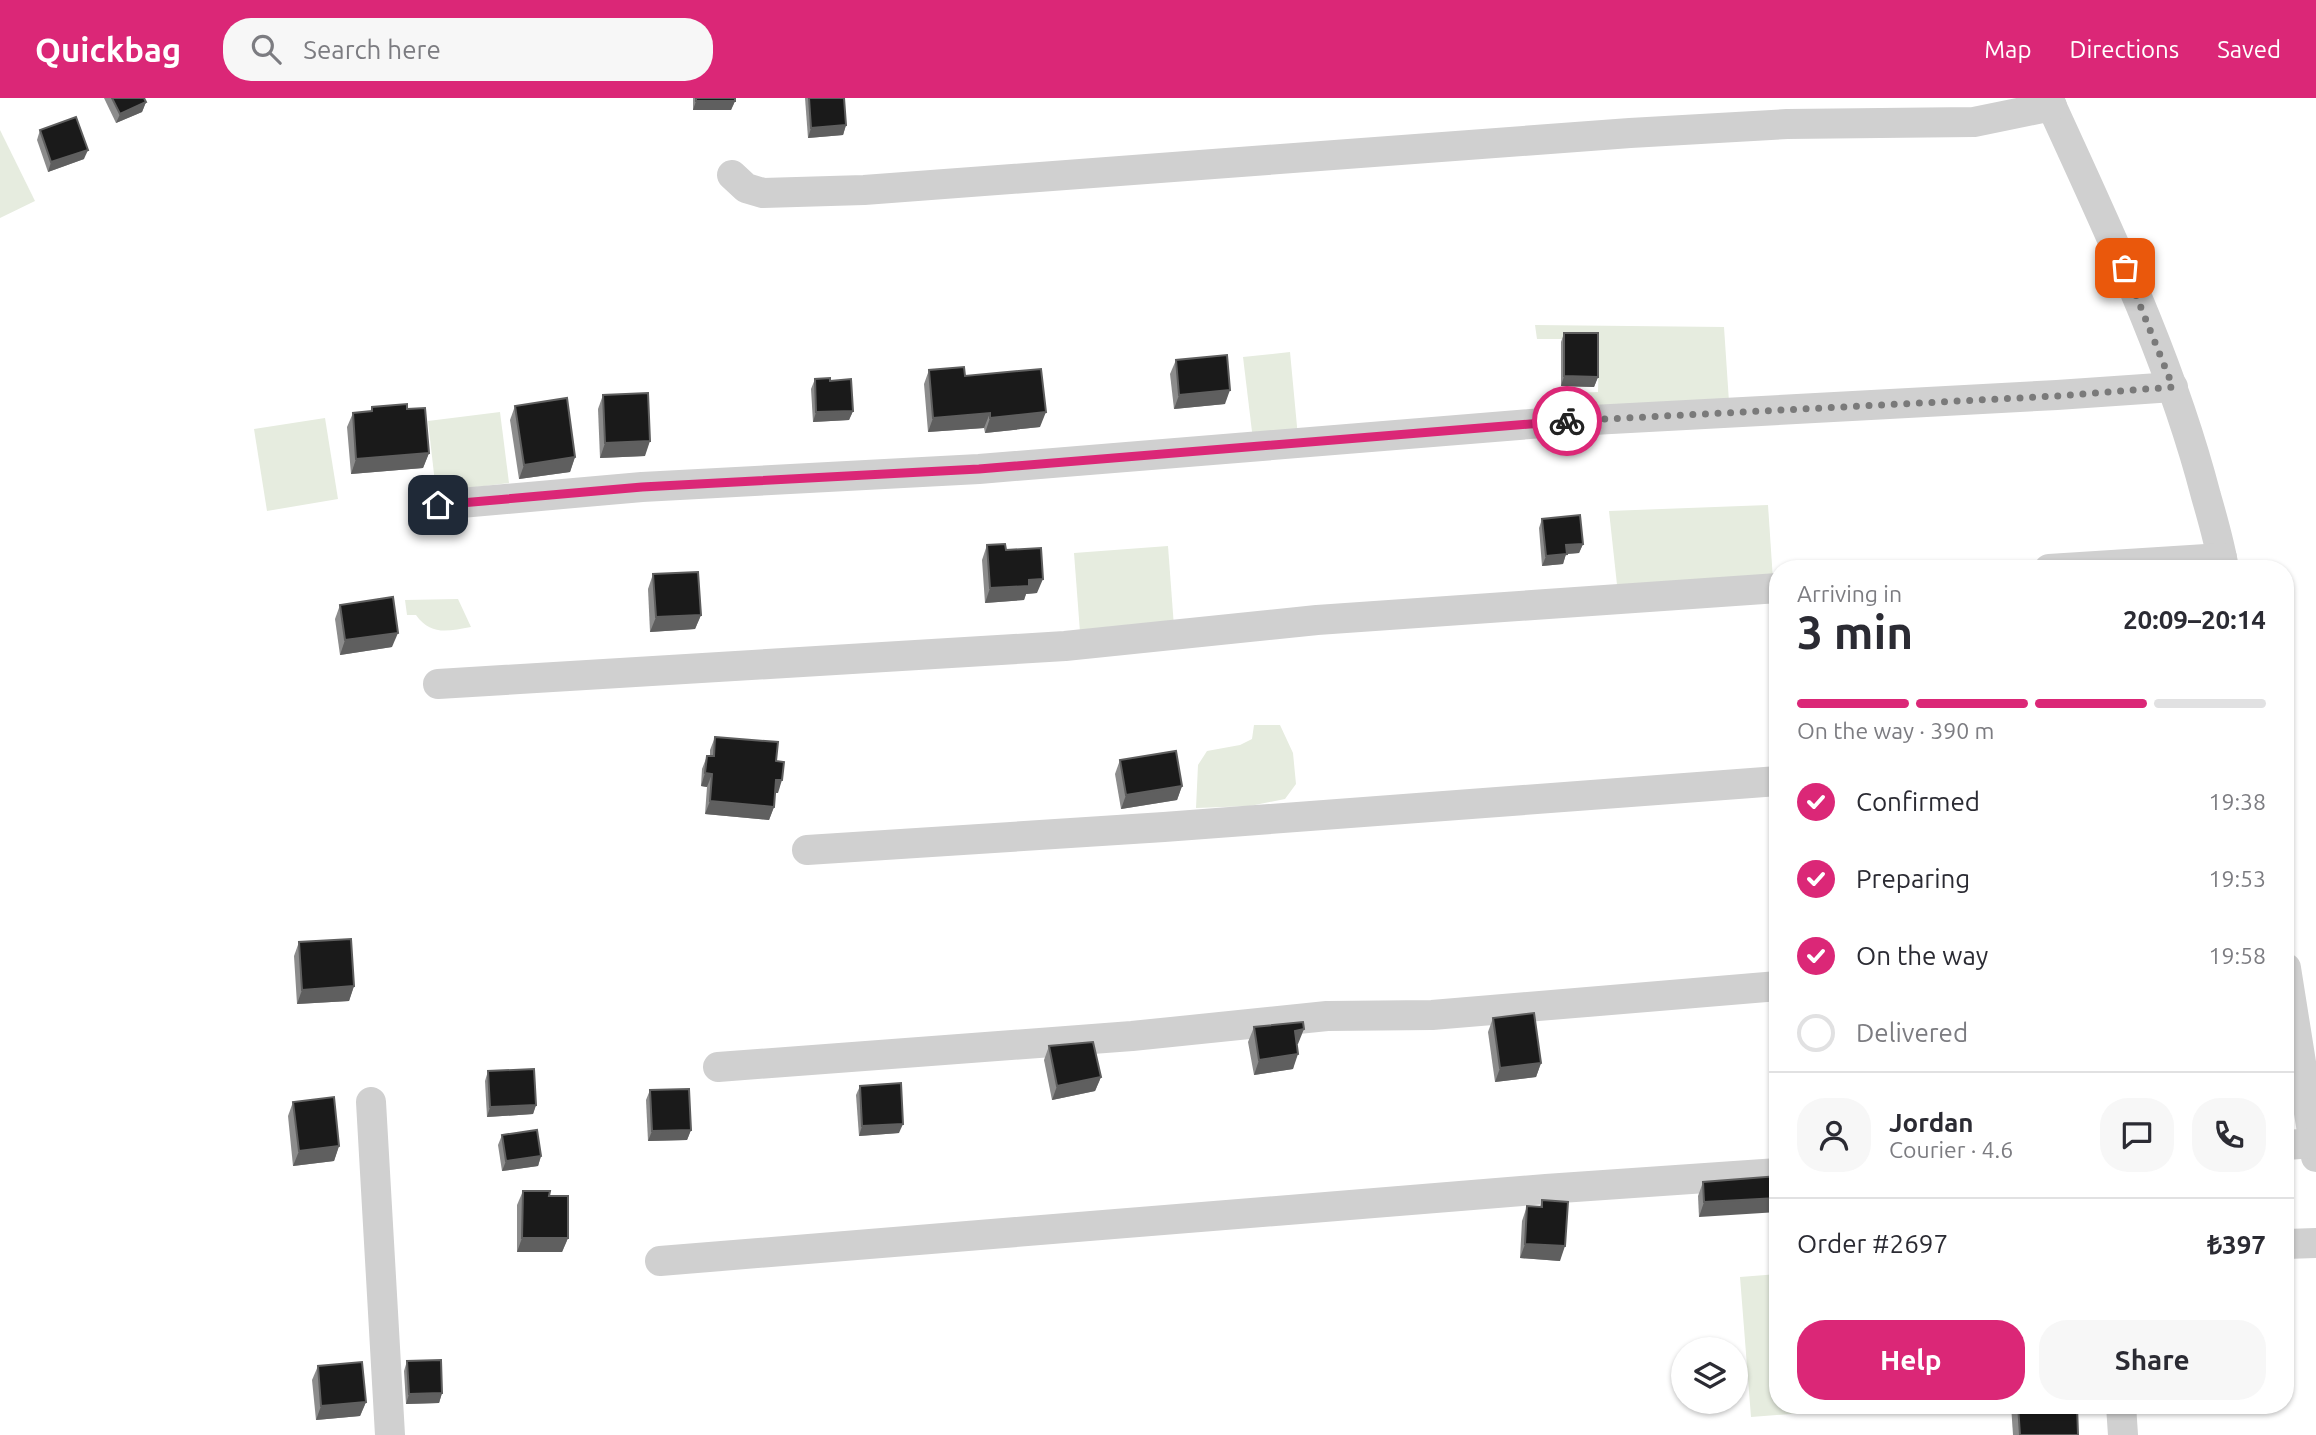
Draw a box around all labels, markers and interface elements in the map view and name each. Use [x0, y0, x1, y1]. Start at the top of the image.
search box [223, 18, 713, 81]
icon: search [247, 30, 285, 68]
text: Quickbag [35, 31, 181, 68]
text: Search here [303, 35, 441, 64]
text: Map [1984, 36, 2031, 63]
text: Directions [2069, 36, 2179, 63]
text: Saved [2217, 36, 2281, 63]
pin [2095, 238, 2155, 298]
icon: bag [2106, 249, 2144, 287]
courier [1532, 386, 1602, 456]
icon: bike [1548, 402, 1586, 440]
pin [408, 475, 468, 535]
icon: home [419, 486, 457, 524]
text: Arriving in [1797, 581, 1902, 606]
text: 20:09–20:14 [2123, 605, 2266, 634]
text: 3 min [1797, 606, 1913, 658]
text: On the way · 390 m [1797, 718, 1994, 743]
icon: check [1797, 783, 1835, 821]
text: Confirmed [1856, 787, 1980, 816]
text: 19:38 [2208, 789, 2266, 814]
icon: check [1797, 860, 1835, 898]
text: Preparing [1856, 864, 1970, 893]
text: 19:53 [2208, 866, 2266, 891]
icon: check [1797, 937, 1835, 975]
text: On the way [1856, 941, 1988, 970]
text: 19:58 [2208, 943, 2266, 968]
text: Delivered [1856, 1018, 1968, 1047]
button: person [1797, 1098, 1871, 1172]
button: chat [2100, 1098, 2174, 1172]
button: phone [2192, 1098, 2266, 1172]
text: Jordan [1889, 1108, 1974, 1137]
text: Courier · 4.6 [1889, 1137, 2013, 1162]
text: Order #2697 [1797, 1229, 1948, 1258]
text: ₺397 [2207, 1230, 2266, 1259]
button: Help [1797, 1320, 2025, 1400]
button: Share [2039, 1320, 2266, 1400]
map controls [1671, 1337, 1748, 1414]
button: layers [1671, 1337, 1748, 1414]

